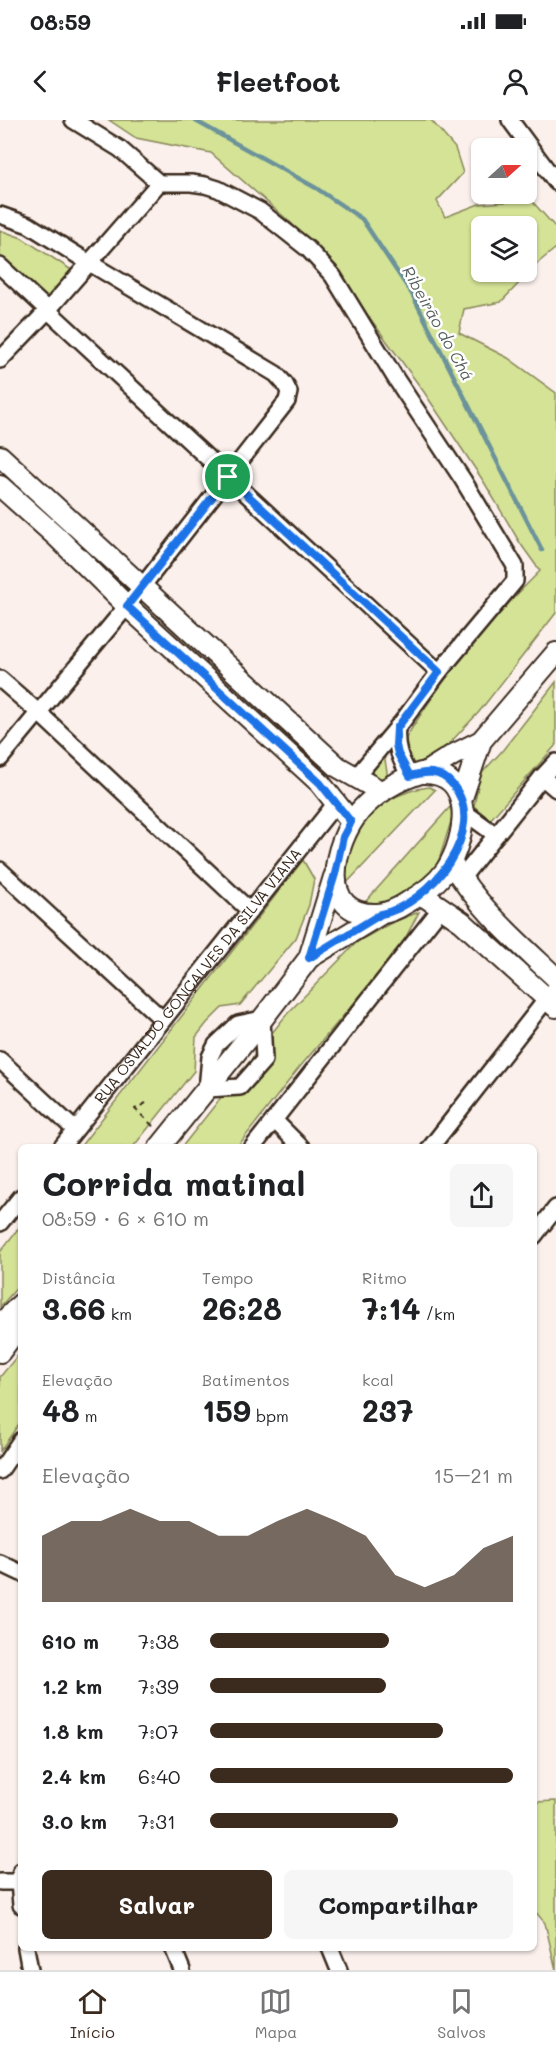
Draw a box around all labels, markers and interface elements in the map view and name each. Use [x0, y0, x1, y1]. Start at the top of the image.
text: 08:59 [30, 7, 91, 36]
text: Fleetfoot [215, 64, 341, 99]
icon: back [24, 65, 57, 98]
icon: person [499, 65, 532, 98]
north arrow [471, 138, 537, 204]
map controls [471, 138, 537, 282]
button: layers [471, 216, 537, 282]
water label: Ribeirão do Chá [398, 262, 479, 384]
pin [202, 451, 253, 502]
icon: arrive [211, 460, 244, 493]
street label: RUA OSVALDO GONÇALVES DA SILVA VIANA [89, 843, 305, 1107]
text: Corrida matinal [42, 1161, 305, 1204]
button: share [450, 1164, 513, 1227]
text: 08:59 · 6 × 610 m [42, 1205, 209, 1231]
text: Distância [42, 1267, 116, 1288]
text: Tempo [202, 1267, 253, 1288]
text: Ritmo [362, 1267, 406, 1288]
text: 3.66 [42, 1288, 106, 1328]
text: 26:28 [202, 1288, 282, 1328]
text: 7:14 [362, 1288, 421, 1328]
text: km [106, 1303, 132, 1324]
text: /km [421, 1303, 455, 1324]
text: Elevação [42, 1369, 112, 1390]
text: Batimentos [202, 1369, 290, 1390]
text: kcal [362, 1369, 394, 1390]
text: 48 [42, 1390, 80, 1430]
text: 159 [202, 1390, 251, 1430]
text: 237 [362, 1390, 413, 1430]
text: m [80, 1405, 98, 1426]
text: bpm [251, 1405, 289, 1426]
text: Elevação [42, 1462, 130, 1488]
text: 15–21 m [434, 1462, 513, 1488]
text: 610 m [42, 1628, 99, 1654]
text: 7:38 [138, 1628, 179, 1654]
text: 1.2 km [42, 1673, 102, 1699]
text: 7:39 [138, 1673, 179, 1699]
text: 1.8 km [42, 1718, 103, 1744]
text: 7:07 [138, 1718, 179, 1744]
text: 2.4 km [42, 1763, 106, 1789]
text: 6:40 [138, 1763, 180, 1789]
text: 3.0 km [42, 1808, 107, 1834]
text: 7:31 [138, 1808, 176, 1834]
button: Salvar [42, 1870, 272, 1939]
button: Compartilhar [284, 1870, 513, 1939]
tab: Início [70, 1985, 115, 2042]
tab: Mapa [255, 1985, 297, 2042]
tab: Salvos [437, 1985, 486, 2042]

